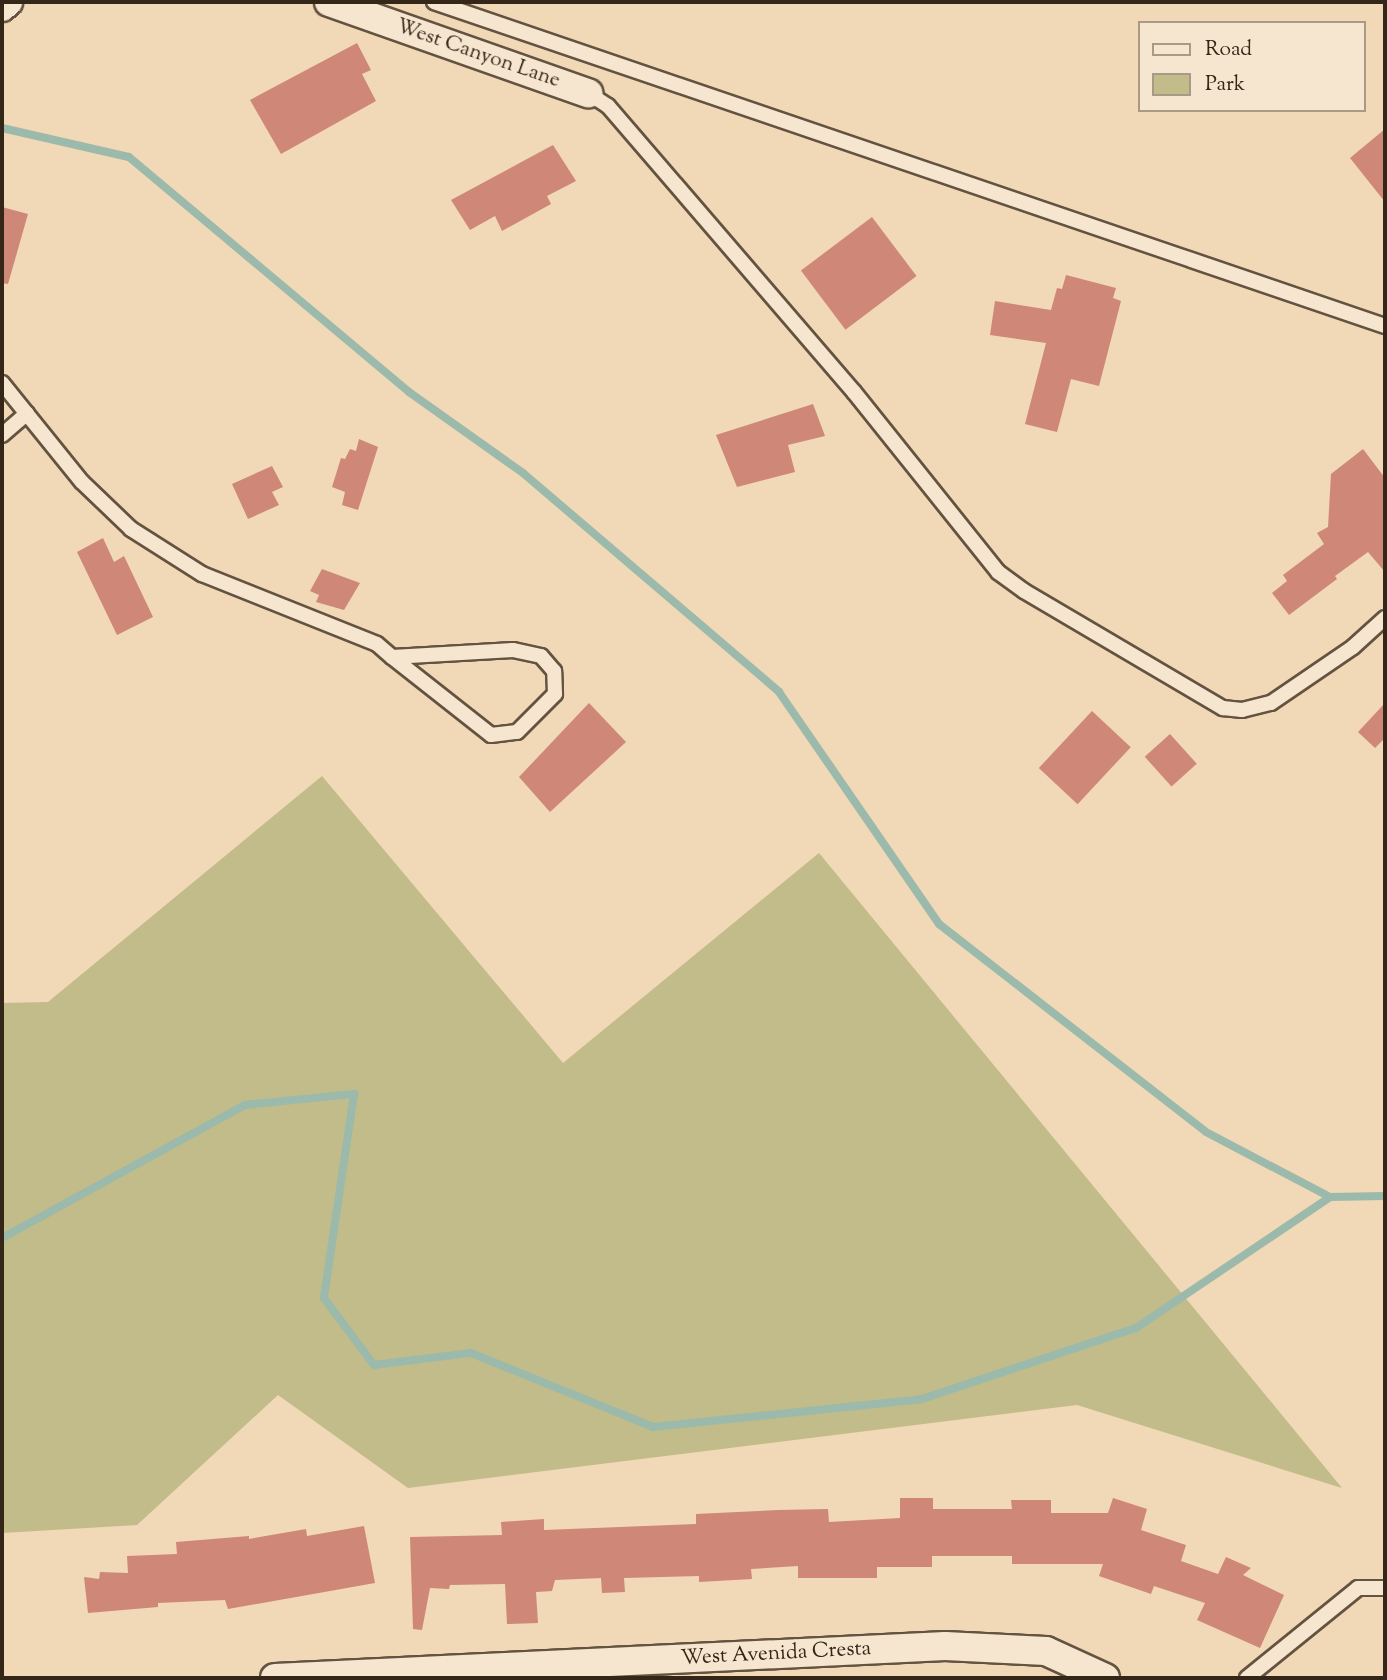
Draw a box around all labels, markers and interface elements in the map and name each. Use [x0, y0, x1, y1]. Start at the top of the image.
street label: West Canyon Lane [393, 14, 563, 94]
legend [1138, 21, 1366, 112]
text: Road [1205, 35, 1252, 65]
text: Park [1205, 70, 1245, 100]
street label: West Avenida Cresta [680, 1636, 872, 1672]

